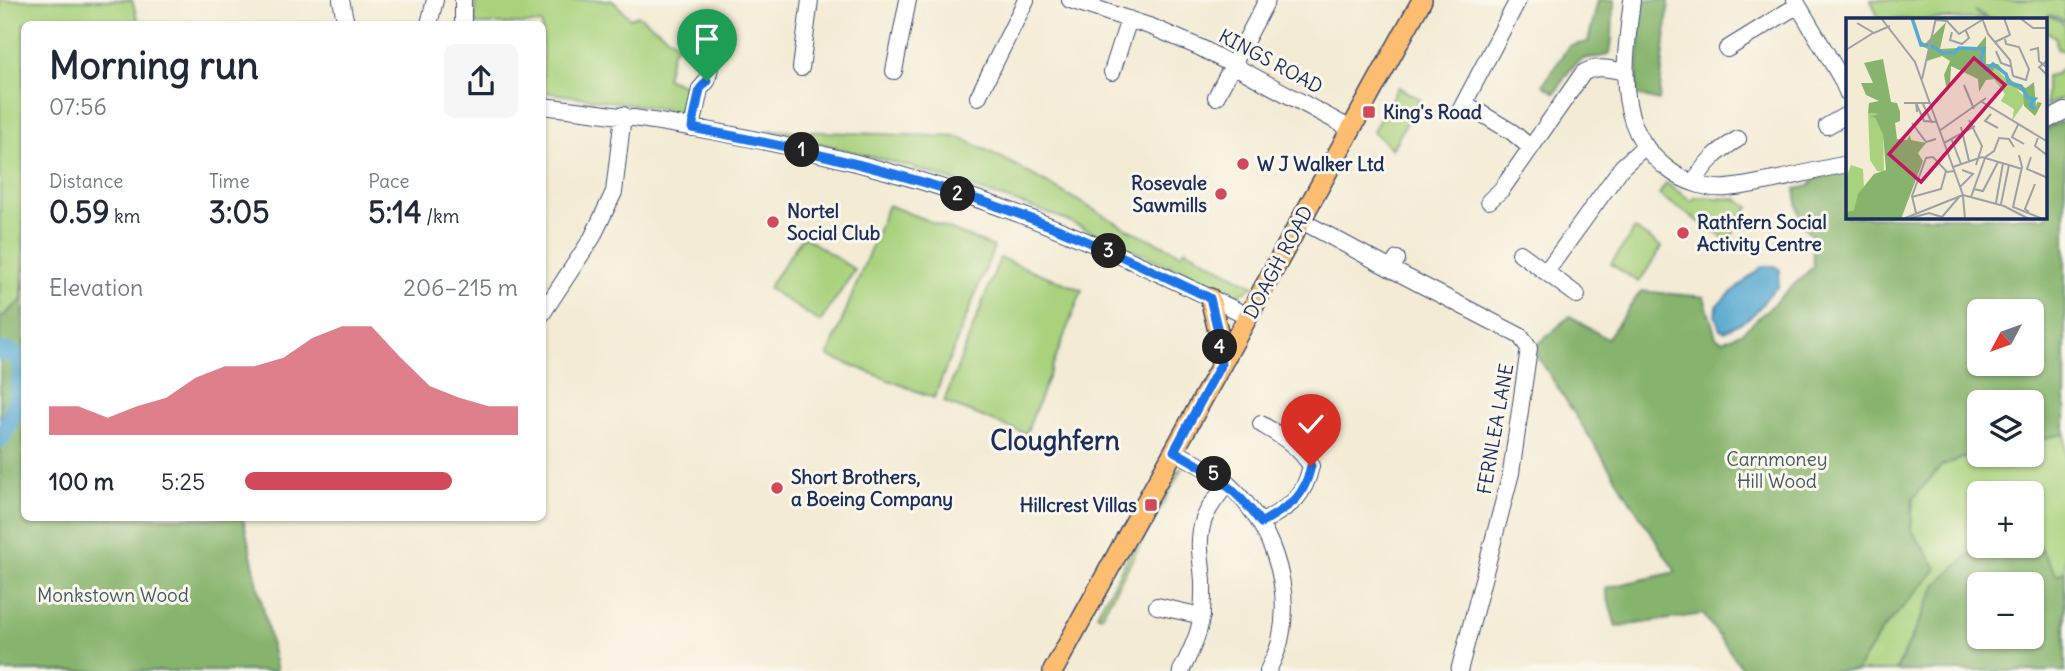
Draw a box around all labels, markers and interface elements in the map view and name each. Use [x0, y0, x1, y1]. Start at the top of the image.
pin [677, 9, 737, 81]
inset map [1846, 18, 2048, 219]
icon: arrive [688, 20, 726, 58]
street label: KINGS ROAD [1215, 24, 1327, 98]
text: Morning run [49, 42, 259, 89]
button: share [444, 44, 518, 118]
text: 07:56 [49, 92, 107, 121]
place label: King's Road [1383, 100, 1482, 124]
marker: King's Road [1361, 104, 1377, 120]
pin: 1 [784, 132, 820, 168]
text: 1 [798, 137, 805, 161]
place label: W J Walker Ltd [1257, 152, 1385, 176]
marker: W J Walker Ltd [1235, 156, 1251, 172]
text: Distance [49, 169, 123, 193]
text: Time [209, 169, 250, 193]
text: Pace [368, 169, 410, 193]
place label: Rosevale Sawmills [1131, 171, 1207, 217]
pin: 2 [940, 176, 976, 212]
text: 2 [952, 181, 963, 205]
marker: Rosevale Sawmills [1213, 186, 1229, 202]
text: 0.59 [49, 193, 109, 231]
text: 3:05 [209, 193, 269, 231]
text: 5:14 [368, 193, 422, 231]
place label: Nortel Social Club [787, 199, 880, 245]
street label: DOAGH ROAD [1238, 201, 1318, 323]
text: km [109, 204, 140, 228]
text: /km [422, 204, 459, 228]
place label: Rathfern Social Activity Centre [1697, 210, 1827, 256]
marker: Nortel Social Club [765, 214, 781, 230]
marker: Rathfern Social Activity Centre [1675, 225, 1691, 241]
pin: 3 [1092, 233, 1126, 268]
text: 3 [1103, 238, 1114, 262]
text: Elevation [49, 273, 143, 302]
text: 206–215 m [403, 273, 518, 302]
north arrow [1967, 299, 2044, 376]
map controls [1967, 299, 2044, 649]
pin: 4 [1202, 330, 1238, 364]
text: 4 [1214, 334, 1225, 358]
street label: FERNLEA LANE [1472, 362, 1518, 496]
button: layers [1967, 390, 2044, 467]
pin [1281, 394, 1341, 466]
icon: check [1292, 405, 1330, 443]
district label: Cloughfern [990, 424, 1120, 457]
park label: Carnmoney Hill Wood [1726, 447, 1828, 493]
pin: 5 [1196, 456, 1232, 491]
text: 5 [1208, 461, 1219, 485]
place label: Short Brothers, a Boeing Company [791, 465, 953, 511]
text: 100 m [49, 467, 114, 496]
text: 5:25 [161, 467, 205, 496]
marker: Short Brothers, a Boeing Company [769, 480, 785, 496]
button: + [1967, 481, 2044, 558]
place label: Hillcrest Villas [1020, 493, 1137, 517]
marker: Hillcrest Villas [1143, 497, 1159, 513]
button: − [1967, 572, 2044, 649]
park label: Monkstown Wood [37, 583, 189, 607]

